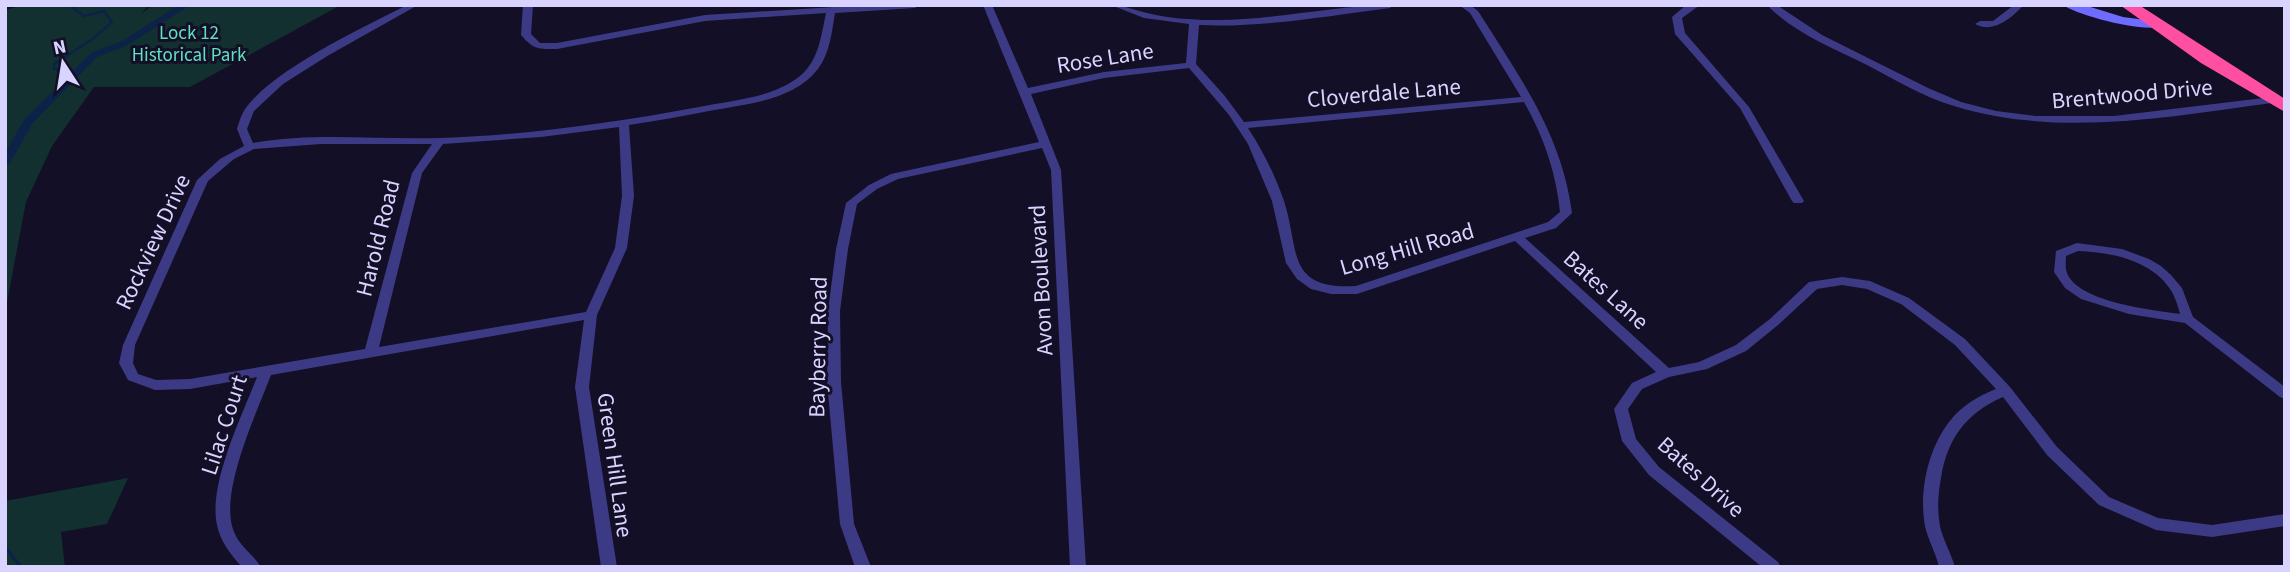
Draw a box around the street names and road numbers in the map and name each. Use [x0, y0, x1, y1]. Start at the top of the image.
street label: Rose Lane [1054, 34, 1156, 82]
street label: Cloverdale Lane [1306, 70, 1462, 116]
street label: Brentwood Drive [2050, 71, 2214, 117]
street label: Rockview Drive [107, 169, 199, 315]
street label: Harold Road [348, 176, 408, 300]
street label: Avon Boulevard [1021, 204, 1061, 356]
street label: Long Hill Road [1336, 214, 1478, 284]
street label: Bates Lane [1556, 243, 1656, 337]
street label: Bayberry Road [800, 276, 836, 418]
street label: Lilac Court [192, 371, 256, 479]
street label: Green Hill Lane [589, 391, 641, 539]
street label: Bates Drive [1650, 429, 1752, 525]

